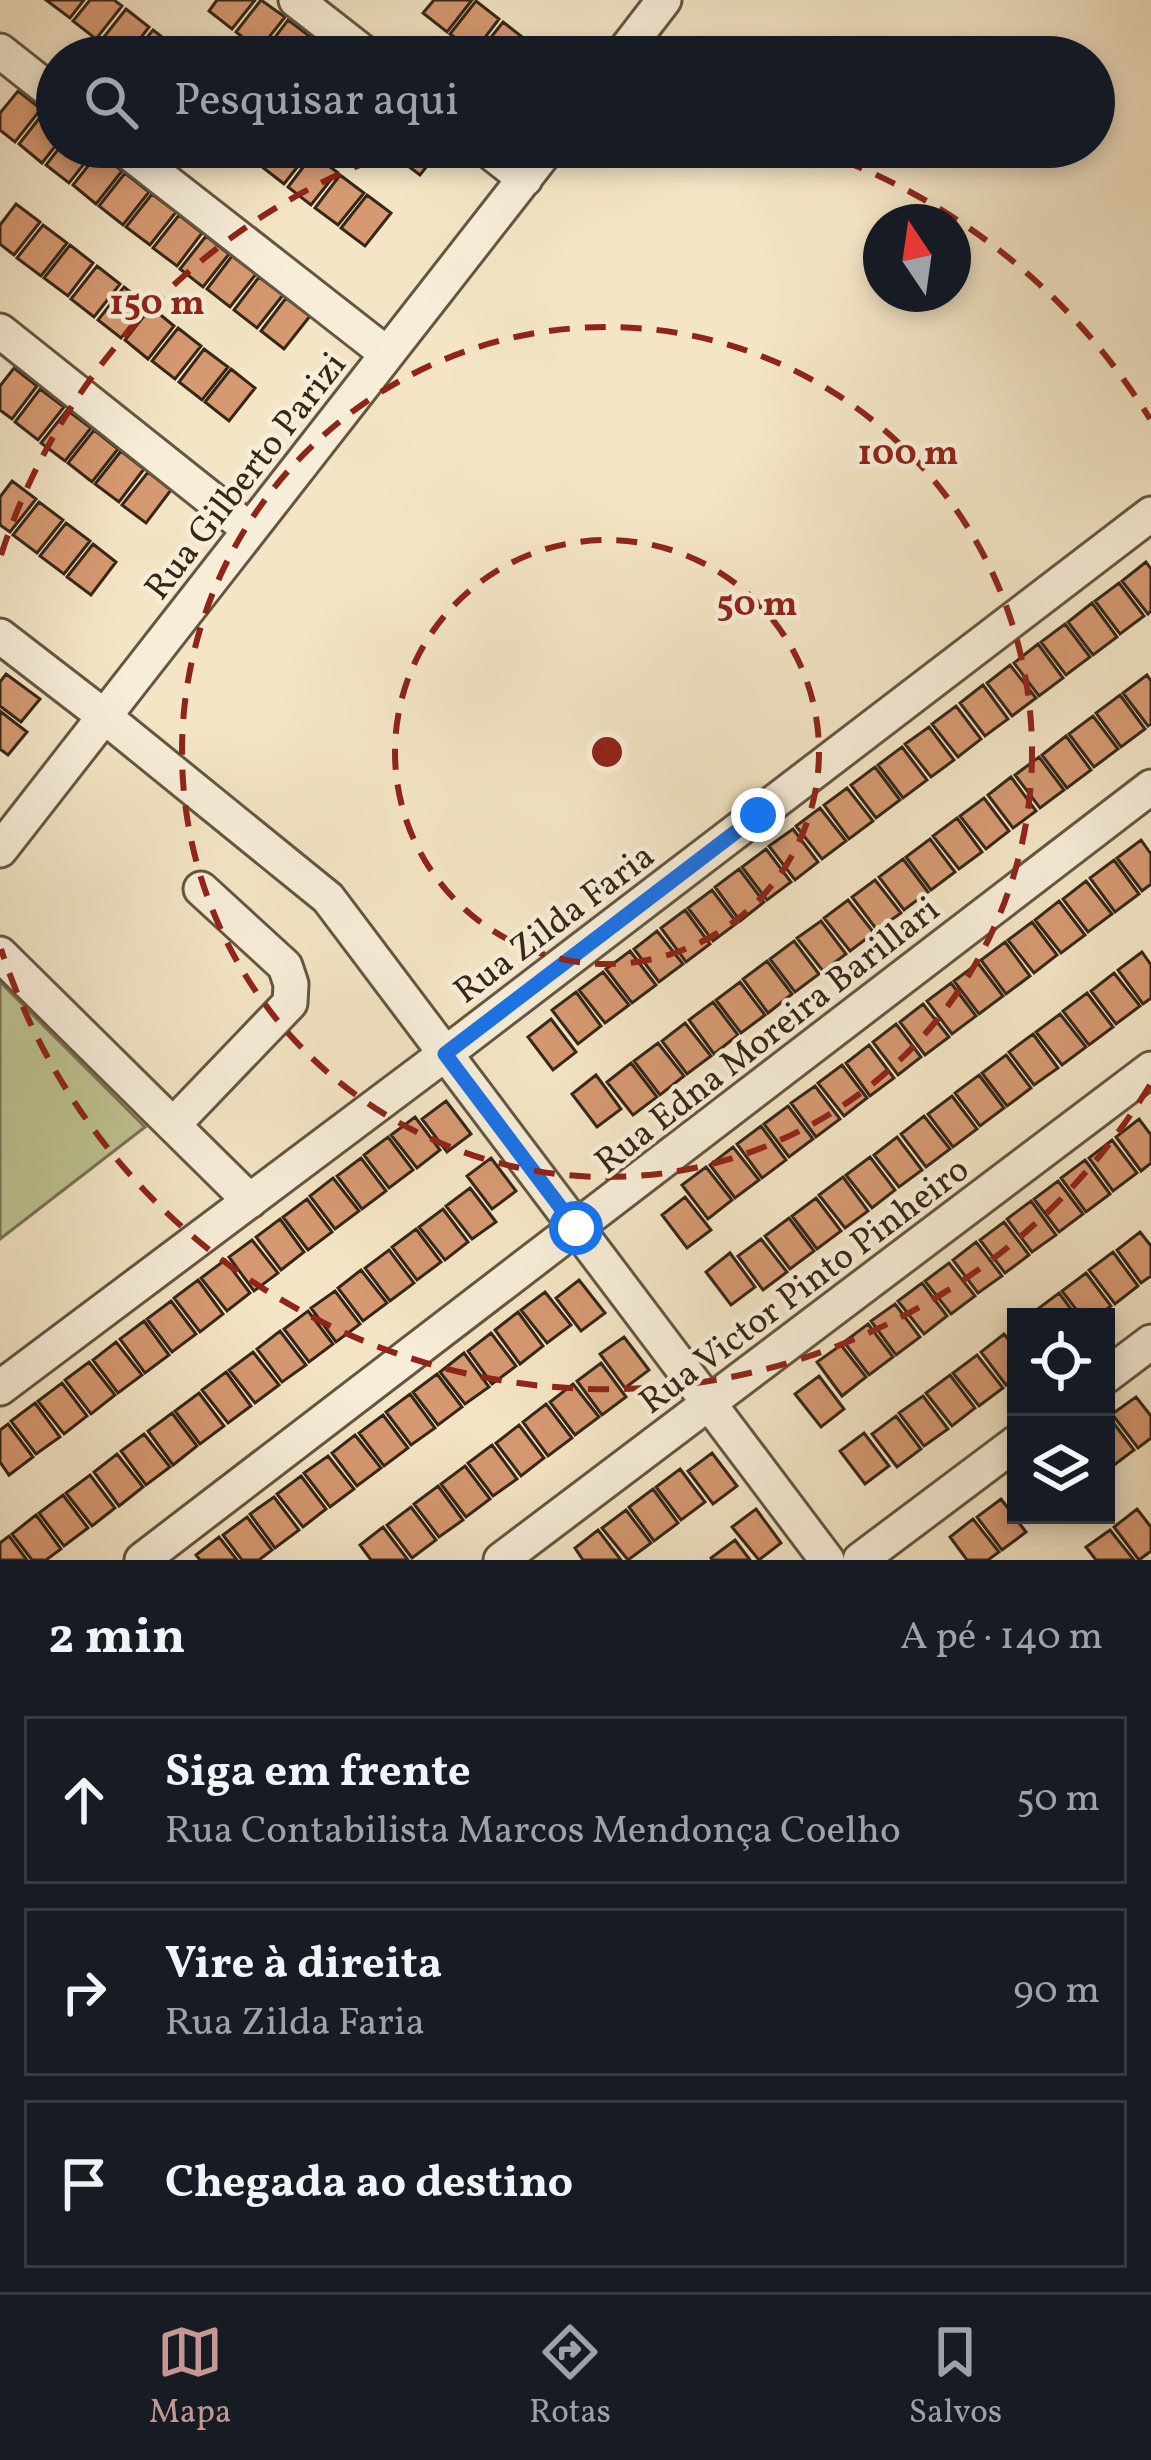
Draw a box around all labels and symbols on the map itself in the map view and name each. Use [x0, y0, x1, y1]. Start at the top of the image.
north arrow [863, 204, 971, 312]
text: 150 m [109, 280, 205, 330]
street label: Rua Gilberto Parizi [134, 343, 360, 612]
text: 100 m [857, 430, 959, 480]
text: 50 m [716, 581, 798, 631]
centre of rings [586, 731, 628, 773]
route end [731, 788, 785, 842]
street label: Rua Zilda Faria [445, 833, 666, 1017]
street label: Rua Edna Moreira Barillari [585, 886, 951, 1188]
street label: Rua Victor Pinto Pinheiro [630, 1146, 981, 1428]
route start [549, 1201, 603, 1255]

